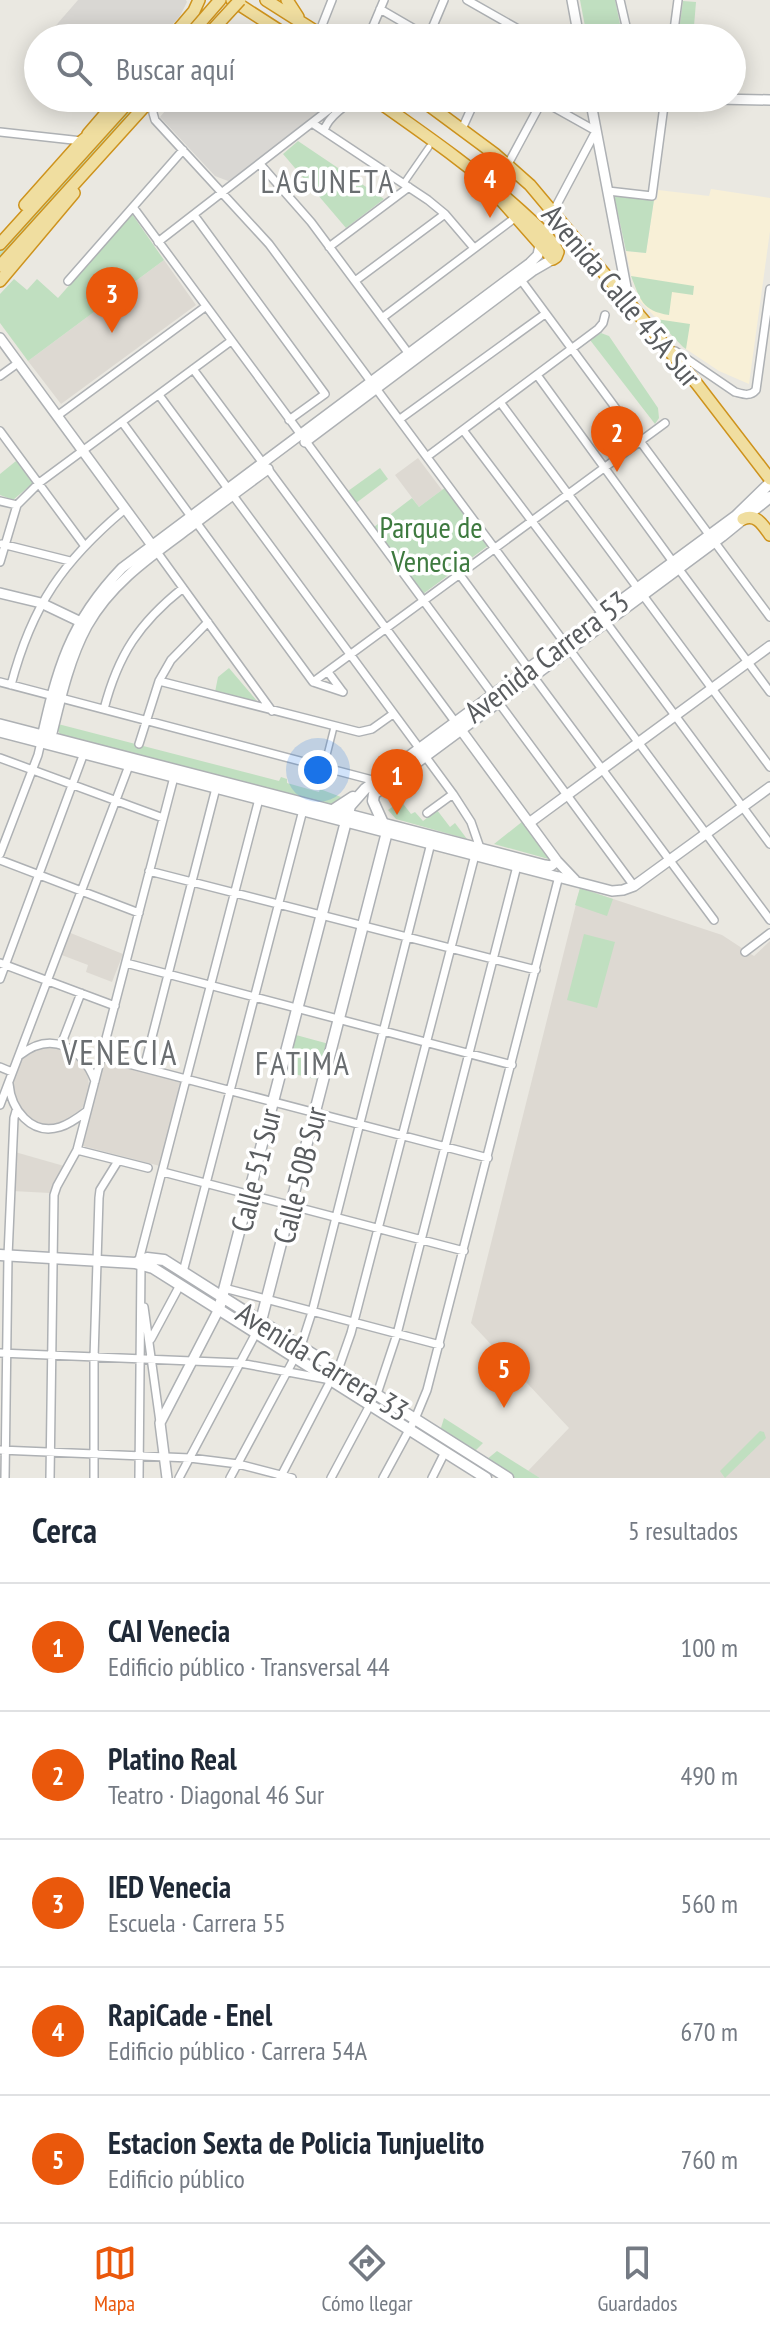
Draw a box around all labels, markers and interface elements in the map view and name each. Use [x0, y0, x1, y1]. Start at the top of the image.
search box [24, 24, 746, 112]
icon: search [52, 46, 96, 90]
text: Buscar aquí [116, 49, 235, 88]
pin: 4 [464, 152, 516, 218]
district label: LAGUNETA [261, 160, 395, 202]
street label: Avenida Calle 45A Sur [534, 196, 710, 395]
pin: 3 [86, 267, 138, 333]
pin: 2 [591, 406, 643, 472]
park label: Parque de Venecia [379, 507, 483, 580]
street label: Avenida Carrera 53 [456, 581, 636, 731]
pin: 1 [371, 749, 423, 815]
your location [298, 750, 338, 790]
district label: VENECIA [61, 1030, 178, 1074]
district label: FATIMA [255, 1042, 351, 1084]
street label: Calle 50B Sur [263, 1102, 335, 1247]
street label: Calle 51 Sur [221, 1104, 289, 1236]
street label: Avenida Carrera 33 [230, 1293, 416, 1429]
pin: 5 [478, 1342, 530, 1408]
text: Cerca [32, 1508, 97, 1552]
text: 5 resultados [628, 1514, 738, 1547]
text: CAI Venecia [108, 1611, 230, 1650]
text: 1 [52, 1631, 64, 1664]
text: 100 m [680, 1631, 738, 1664]
text: Edificio público · Transversal 44 [108, 1650, 390, 1683]
text: Platino Real [108, 1739, 237, 1778]
text: 2 [52, 1759, 64, 1792]
text: 490 m [680, 1759, 738, 1792]
text: Teatro · Diagonal 46 Sur [108, 1778, 324, 1811]
text: IED Venecia [108, 1867, 231, 1906]
text: 3 [52, 1887, 64, 1920]
text: 560 m [680, 1887, 738, 1920]
text: Escuela · Carrera 55 [108, 1906, 286, 1939]
text: RapiCade - Enel [108, 1995, 272, 2034]
text: 4 [52, 2015, 64, 2048]
text: 670 m [680, 2015, 738, 2048]
text: Edificio público · Carrera 54A [108, 2034, 367, 2067]
text: Estacion Sexta de Policia Tunjuelito [108, 2123, 484, 2162]
text: 5 [52, 2143, 64, 2176]
text: 760 m [680, 2143, 738, 2176]
text: Edificio público [108, 2162, 245, 2195]
tab: Mapa [93, 2241, 137, 2317]
tab: Cómo llegar [322, 2241, 412, 2317]
tab: Guardados [597, 2241, 677, 2317]

